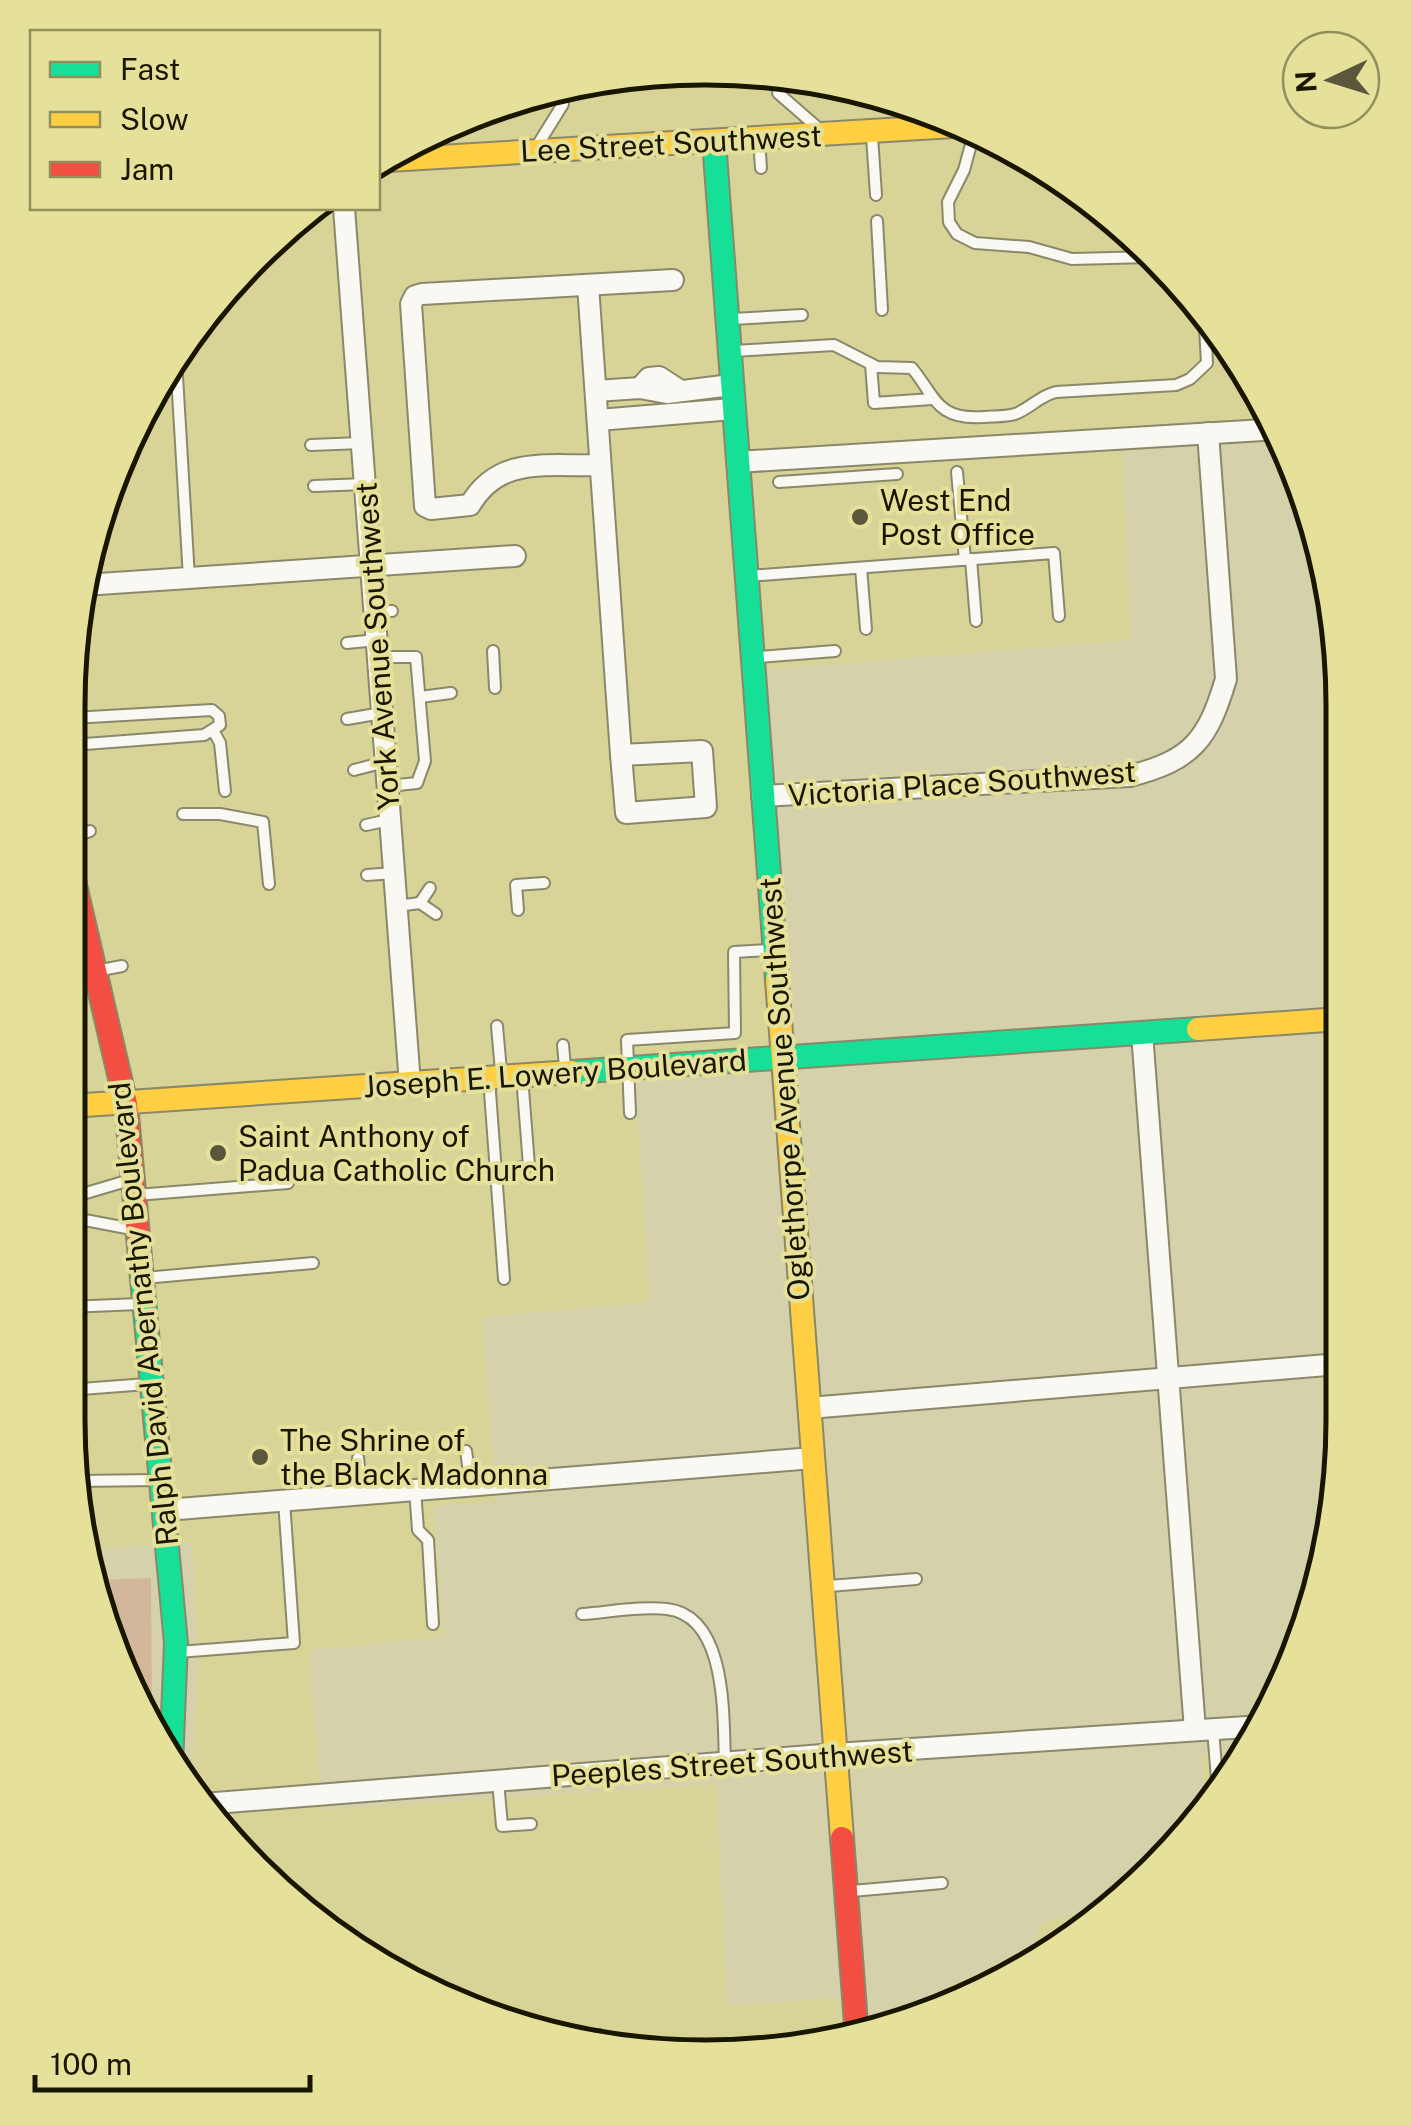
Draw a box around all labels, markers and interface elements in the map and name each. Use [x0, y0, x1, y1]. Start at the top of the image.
legend [30, 30, 380, 210]
north arrow [1281, 30, 1381, 130]
text: Fast [120, 51, 180, 87]
text: N [1288, 70, 1323, 94]
text: Slow [120, 101, 189, 137]
street label: Lee Street Southwest [519, 117, 823, 169]
text: Jam [120, 151, 174, 187]
street label: York Avenue Southwest [348, 481, 406, 811]
place label: West End Post Office [880, 482, 1035, 552]
marker: West End Post Office [849, 506, 871, 528]
street label: Victoria Place Southwest [787, 753, 1137, 813]
street label: Oglethorpe Avenue Southwest [751, 876, 817, 1302]
street label: Joseph E. Lowery Boulevard [362, 1042, 748, 1104]
street label: Ralph David Abernathy Boulevard [101, 1080, 185, 1548]
place label: Saint Anthony of Padua Catholic Church [238, 1118, 555, 1188]
marker: Saint Anthony of Padua Catholic Church [207, 1142, 229, 1164]
place label: The Shrine of the Black Madonna [280, 1422, 548, 1492]
marker: The Shrine of the Black Madonna [249, 1446, 271, 1468]
street label: Peeples Street Southwest [550, 1732, 914, 1794]
scale bar [35, 2030, 310, 2092]
text: 100 m [50, 2046, 132, 2082]

